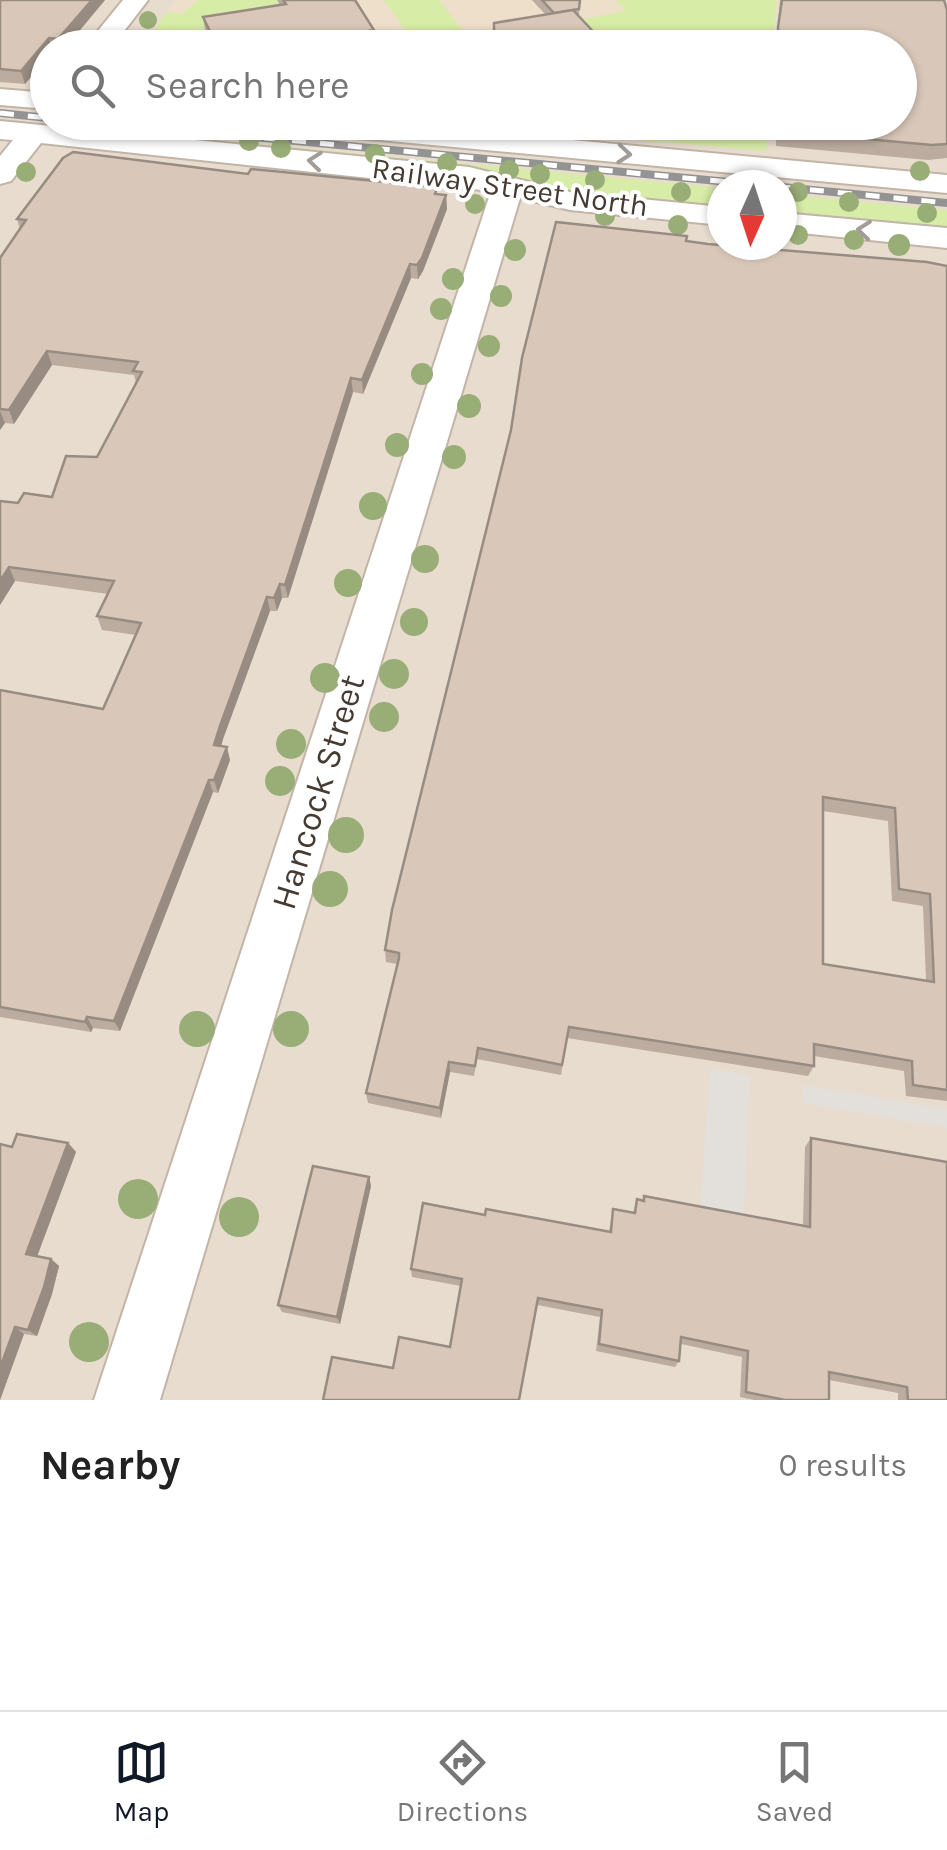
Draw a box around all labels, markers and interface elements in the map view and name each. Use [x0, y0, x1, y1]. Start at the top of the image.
search box [30, 30, 917, 140]
icon: search [65, 58, 120, 113]
text: Search here [145, 63, 349, 108]
one-way arrow [616, 142, 632, 164]
street label: Railway Street North [370, 150, 650, 224]
one-way arrow [306, 151, 322, 172]
north arrow [707, 170, 797, 260]
one-way arrow [856, 219, 872, 241]
street label: Hancock Street [263, 670, 373, 914]
text: Nearby [40, 1440, 180, 1490]
text: 0 results [778, 1447, 907, 1484]
tab: Map [114, 1735, 169, 1828]
tab: Directions [397, 1735, 528, 1828]
tab: Saved [756, 1735, 833, 1828]

